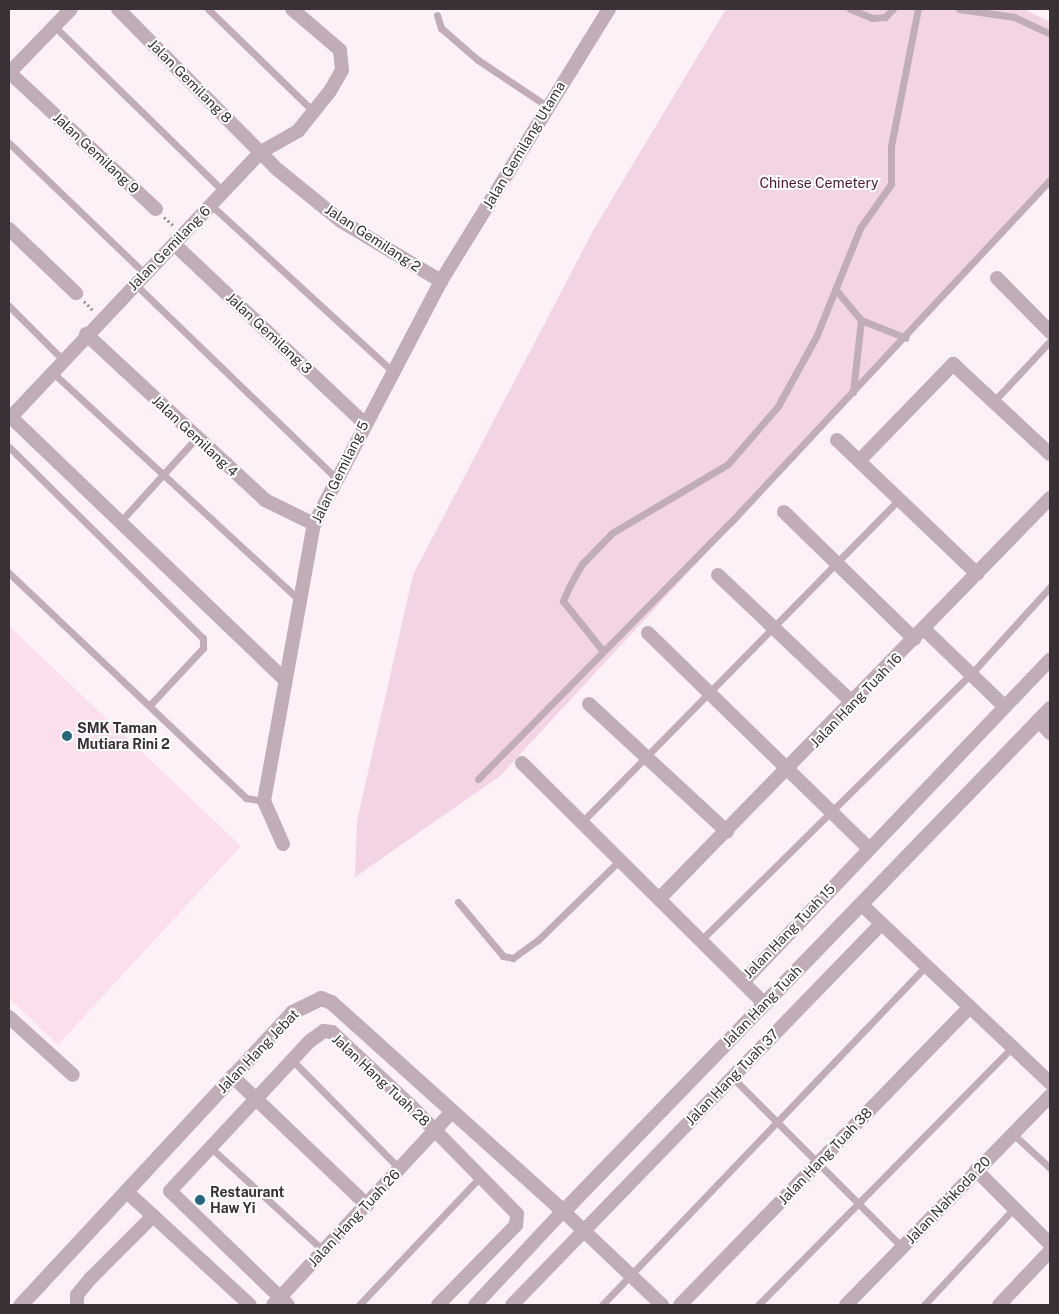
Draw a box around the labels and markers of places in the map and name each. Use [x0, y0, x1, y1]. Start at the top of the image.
place label: SMK Taman Mutiara Rini 2 [77, 720, 170, 752]
marker: SMK Taman Mutiara Rini 2 [61, 730, 73, 742]
place label: Restaurant Haw Yi [210, 1184, 284, 1216]
marker: Restaurant Haw Yi [194, 1194, 206, 1206]

